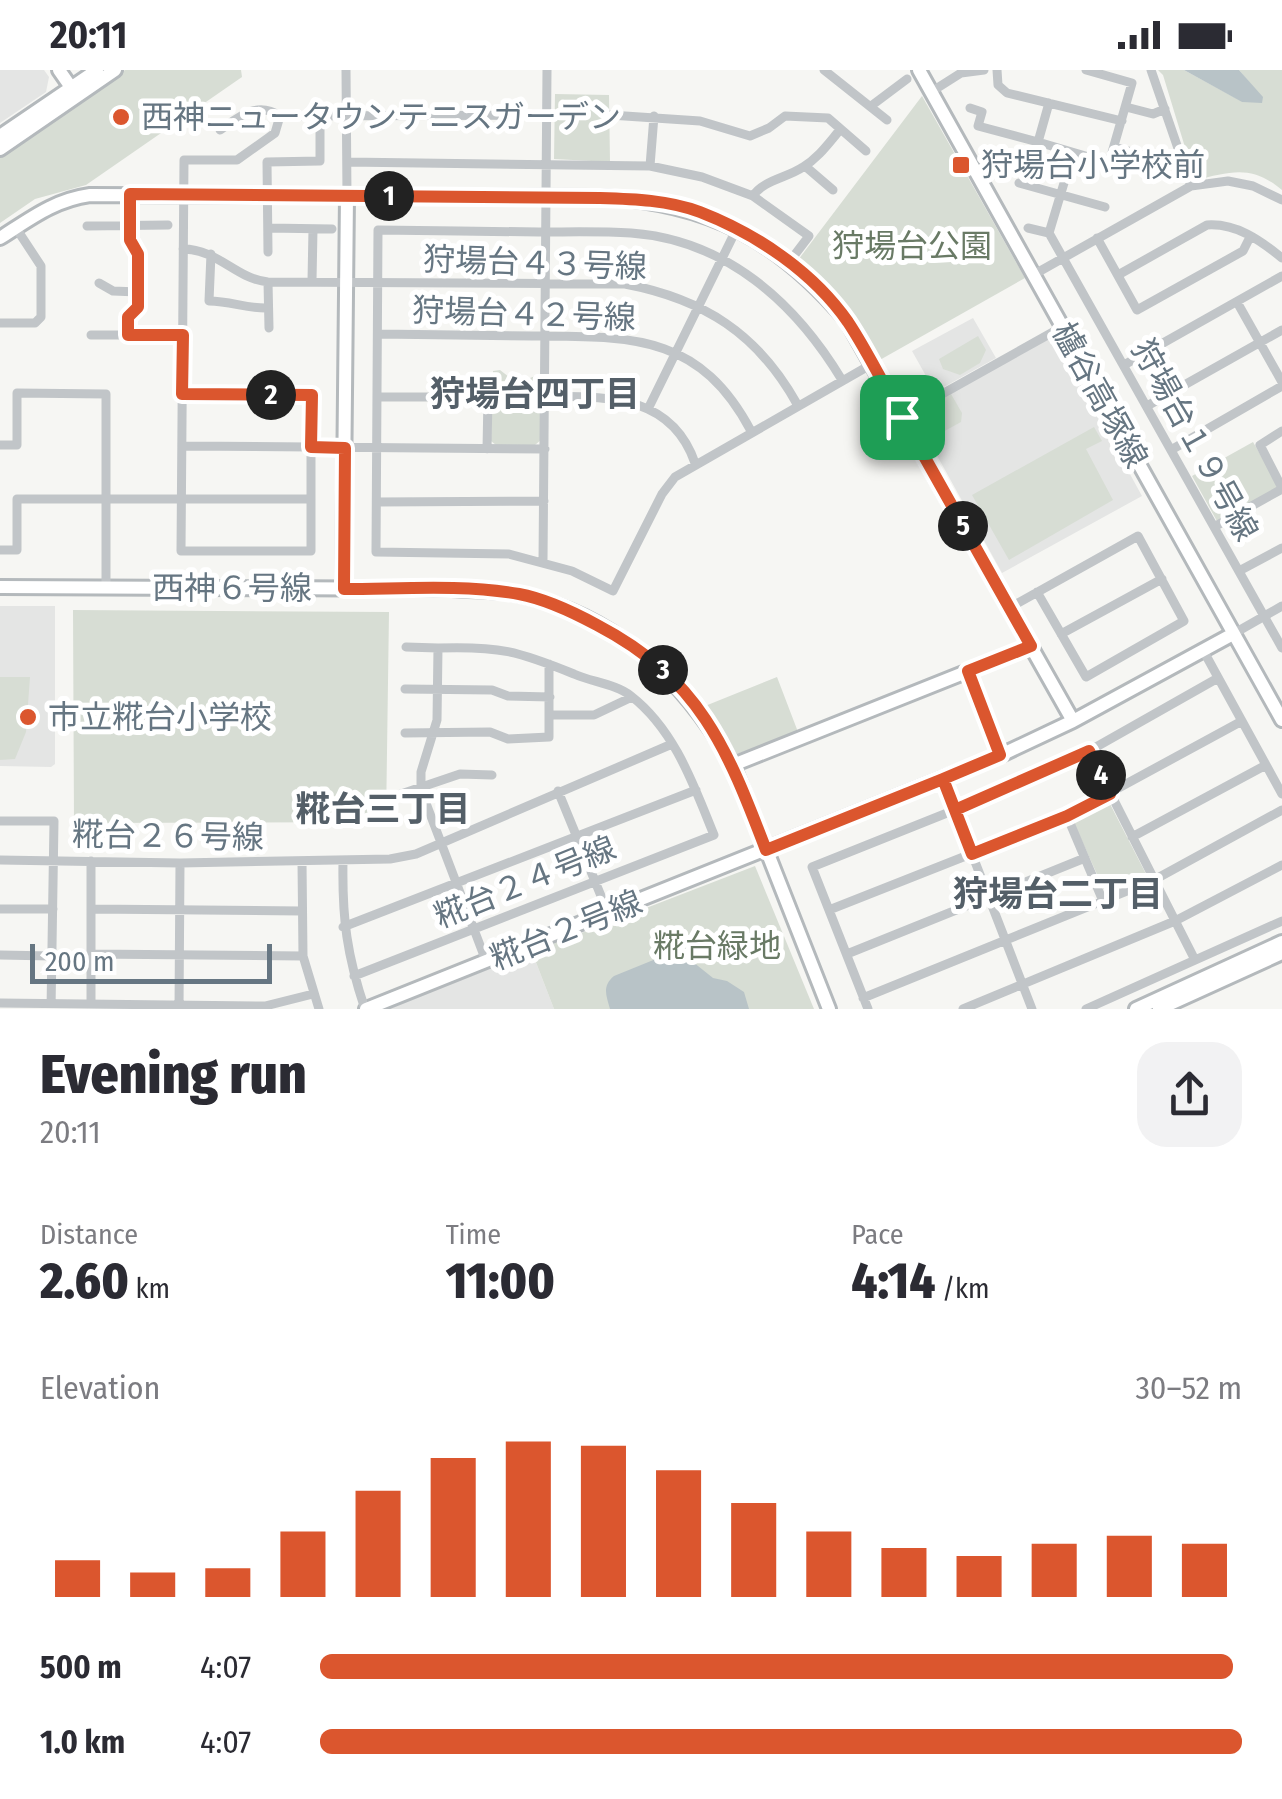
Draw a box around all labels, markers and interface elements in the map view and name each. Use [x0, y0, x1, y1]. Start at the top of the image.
text: 20:11 [50, 12, 127, 58]
place label: 西神ニュータウンテニスガーデン [141, 98, 621, 136]
marker: 西神ニュータウンテニスガーデン [110, 106, 132, 128]
place label: 狩場台小学校前 [981, 146, 1205, 184]
marker: 狩場台小学校前 [950, 154, 972, 176]
pin: 1 [364, 171, 414, 221]
text: 1 [383, 179, 395, 212]
park label: 狩場台公園 [832, 227, 992, 265]
street label: 狩場台４３号線 [422, 240, 648, 286]
street label: 狩場台４２号線 [411, 291, 637, 337]
street label: 櫨谷高塚線 [1045, 316, 1155, 474]
street label: 狩場台１９号線 [1124, 333, 1266, 547]
pin: 2 [246, 370, 296, 420]
district label: 狩場台四丁目 [430, 373, 640, 415]
pin [860, 375, 945, 460]
text: 2 [265, 378, 277, 411]
icon: arrive [875, 390, 930, 445]
pin: 5 [938, 501, 988, 551]
text: 5 [956, 509, 970, 542]
street label: 西神６号線 [152, 569, 312, 607]
pin: 3 [638, 645, 688, 695]
text: 3 [656, 653, 670, 686]
place label: 市立糀台小学校 [48, 698, 272, 736]
marker: 市立糀台小学校 [17, 706, 39, 728]
pin: 4 [1076, 750, 1126, 800]
text: 4 [1094, 758, 1108, 791]
district label: 糀台三丁目 [295, 788, 471, 830]
street label: 糀台２６号線 [72, 815, 264, 857]
street label: 糀台２４号線 [429, 828, 621, 936]
district label: 狩場台二丁目 [953, 873, 1163, 915]
street label: 糀台２号線 [485, 882, 647, 978]
park label: 糀台緑地 [653, 927, 781, 965]
scale bar [30, 939, 272, 984]
text: 200 m [45, 945, 115, 978]
text: Evening run [40, 1042, 307, 1108]
button: share [1137, 1042, 1242, 1147]
text: 20:11 [40, 1113, 101, 1151]
text: Distance [40, 1218, 138, 1251]
text: Time [446, 1218, 501, 1251]
text: Pace [851, 1218, 904, 1251]
text: 2.60 [40, 1251, 129, 1311]
text: 11:00 [446, 1251, 555, 1311]
text: 4:14 [851, 1251, 935, 1311]
text: km [129, 1272, 170, 1305]
text: /km [935, 1272, 990, 1305]
text: Elevation [40, 1369, 160, 1407]
text: 30–52 m [1135, 1369, 1242, 1407]
text: 500 m [40, 1648, 122, 1686]
text: 4:07 [200, 1648, 251, 1686]
text: 1.0 km [40, 1723, 125, 1761]
text: 4:07 [200, 1723, 251, 1761]

